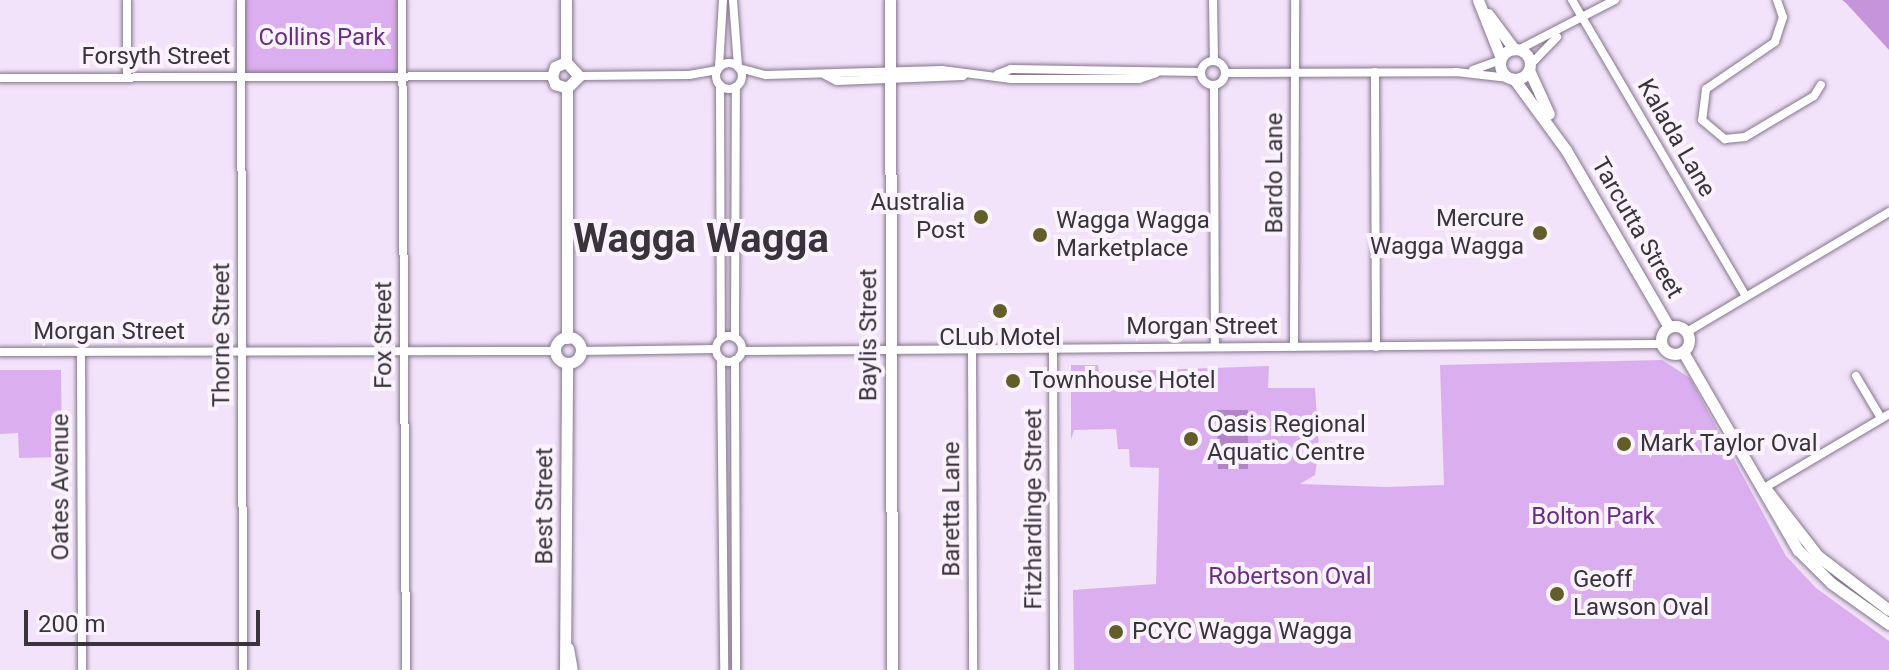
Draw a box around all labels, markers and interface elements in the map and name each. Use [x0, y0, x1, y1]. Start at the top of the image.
park label: Collins Park [259, 24, 385, 52]
street label: Forsyth Street [82, 43, 230, 71]
street label: Kalada Lane [1631, 74, 1721, 202]
street label: Bardo Lane [1261, 112, 1289, 234]
street label: Tarcutta Street [1585, 152, 1689, 304]
place label: Australia Post [871, 189, 965, 245]
place label: Mercure Wagga Wagga [1370, 205, 1524, 261]
place label: Wagga Wagga Marketplace [1056, 207, 1210, 263]
marker: Australia Post [972, 208, 990, 226]
district label: Wagga Wagga [573, 215, 829, 263]
marker: Mercure Wagga Wagga [1531, 224, 1549, 242]
marker: Wagga Wagga Marketplace [1031, 226, 1049, 244]
street label: Thorne Street [208, 263, 236, 407]
street label: Baylis Street [855, 269, 883, 401]
street label: Fox Street [370, 281, 398, 389]
marker: CLub Motel [991, 302, 1009, 320]
street label: Morgan Street [1126, 313, 1278, 341]
street label: Morgan Street [33, 318, 185, 346]
place label: CLub Motel [939, 324, 1061, 352]
place label: Townhouse Hotel [1029, 367, 1216, 395]
marker: Townhouse Hotel [1004, 372, 1022, 390]
street label: Fitzhardinge Street [1020, 408, 1048, 610]
place label: Oasis Regional Aquatic Centre [1207, 411, 1366, 467]
street label: Oates Avenue [47, 414, 75, 560]
marker: Oasis Regional Aquatic Centre [1182, 430, 1200, 448]
place label: Mark Taylor Oval [1640, 430, 1818, 458]
marker: Mark Taylor Oval [1615, 435, 1633, 453]
street label: Baretta Lane [938, 441, 966, 577]
street label: Best Street [531, 447, 559, 565]
park label: Bolton Park [1531, 503, 1655, 531]
park label: Robertson Oval [1208, 563, 1372, 591]
place label: Geoff Lawson Oval [1573, 566, 1709, 622]
marker: Geoff Lawson Oval [1548, 585, 1566, 603]
scale bar [28, 594, 264, 644]
text: 200 m [38, 610, 105, 638]
place label: PCYC Wagga Wagga [1132, 618, 1352, 646]
marker: PCYC Wagga Wagga [1107, 623, 1125, 641]

